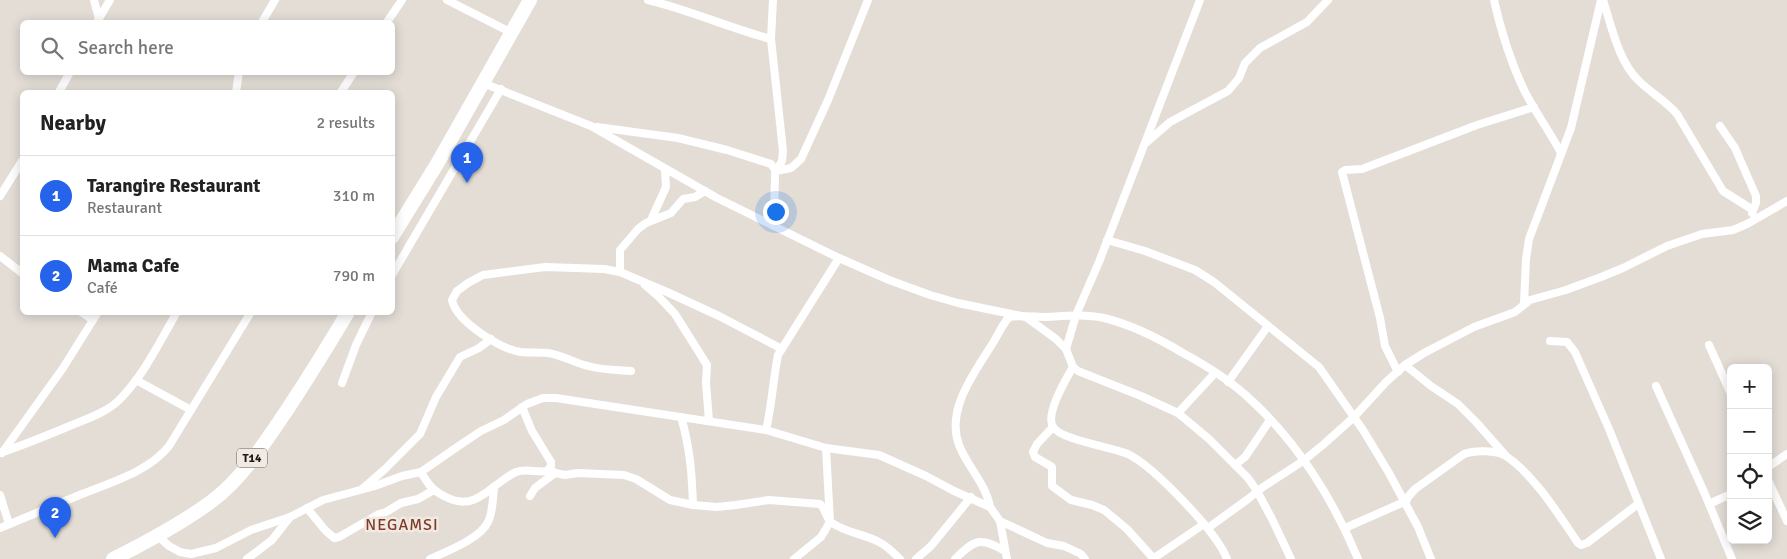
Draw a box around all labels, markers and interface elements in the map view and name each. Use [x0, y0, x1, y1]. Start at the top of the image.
search box [20, 20, 395, 75]
icon: search [38, 34, 66, 62]
text: Search here [78, 36, 174, 60]
text: Nearby [40, 110, 106, 136]
text: 2 results [316, 113, 375, 133]
pin: 1 [451, 142, 483, 183]
text: Tarangire Restaurant [87, 174, 260, 198]
text: 1 [52, 186, 60, 206]
text: 310 m [333, 186, 375, 206]
text: Restaurant [87, 198, 162, 218]
your location [763, 199, 789, 225]
text: Mama Cafe [87, 254, 179, 278]
text: 2 [52, 266, 60, 286]
text: 790 m [333, 266, 375, 286]
text: Café [87, 278, 118, 298]
map controls [1727, 364, 1772, 544]
button: + [1727, 364, 1772, 409]
button: − [1727, 409, 1772, 454]
road number: T14 [237, 448, 267, 468]
button: locate [1727, 454, 1772, 499]
pin: 2 [39, 497, 71, 538]
button: layers [1727, 499, 1772, 544]
district label: NEGAMSI [365, 515, 439, 535]

